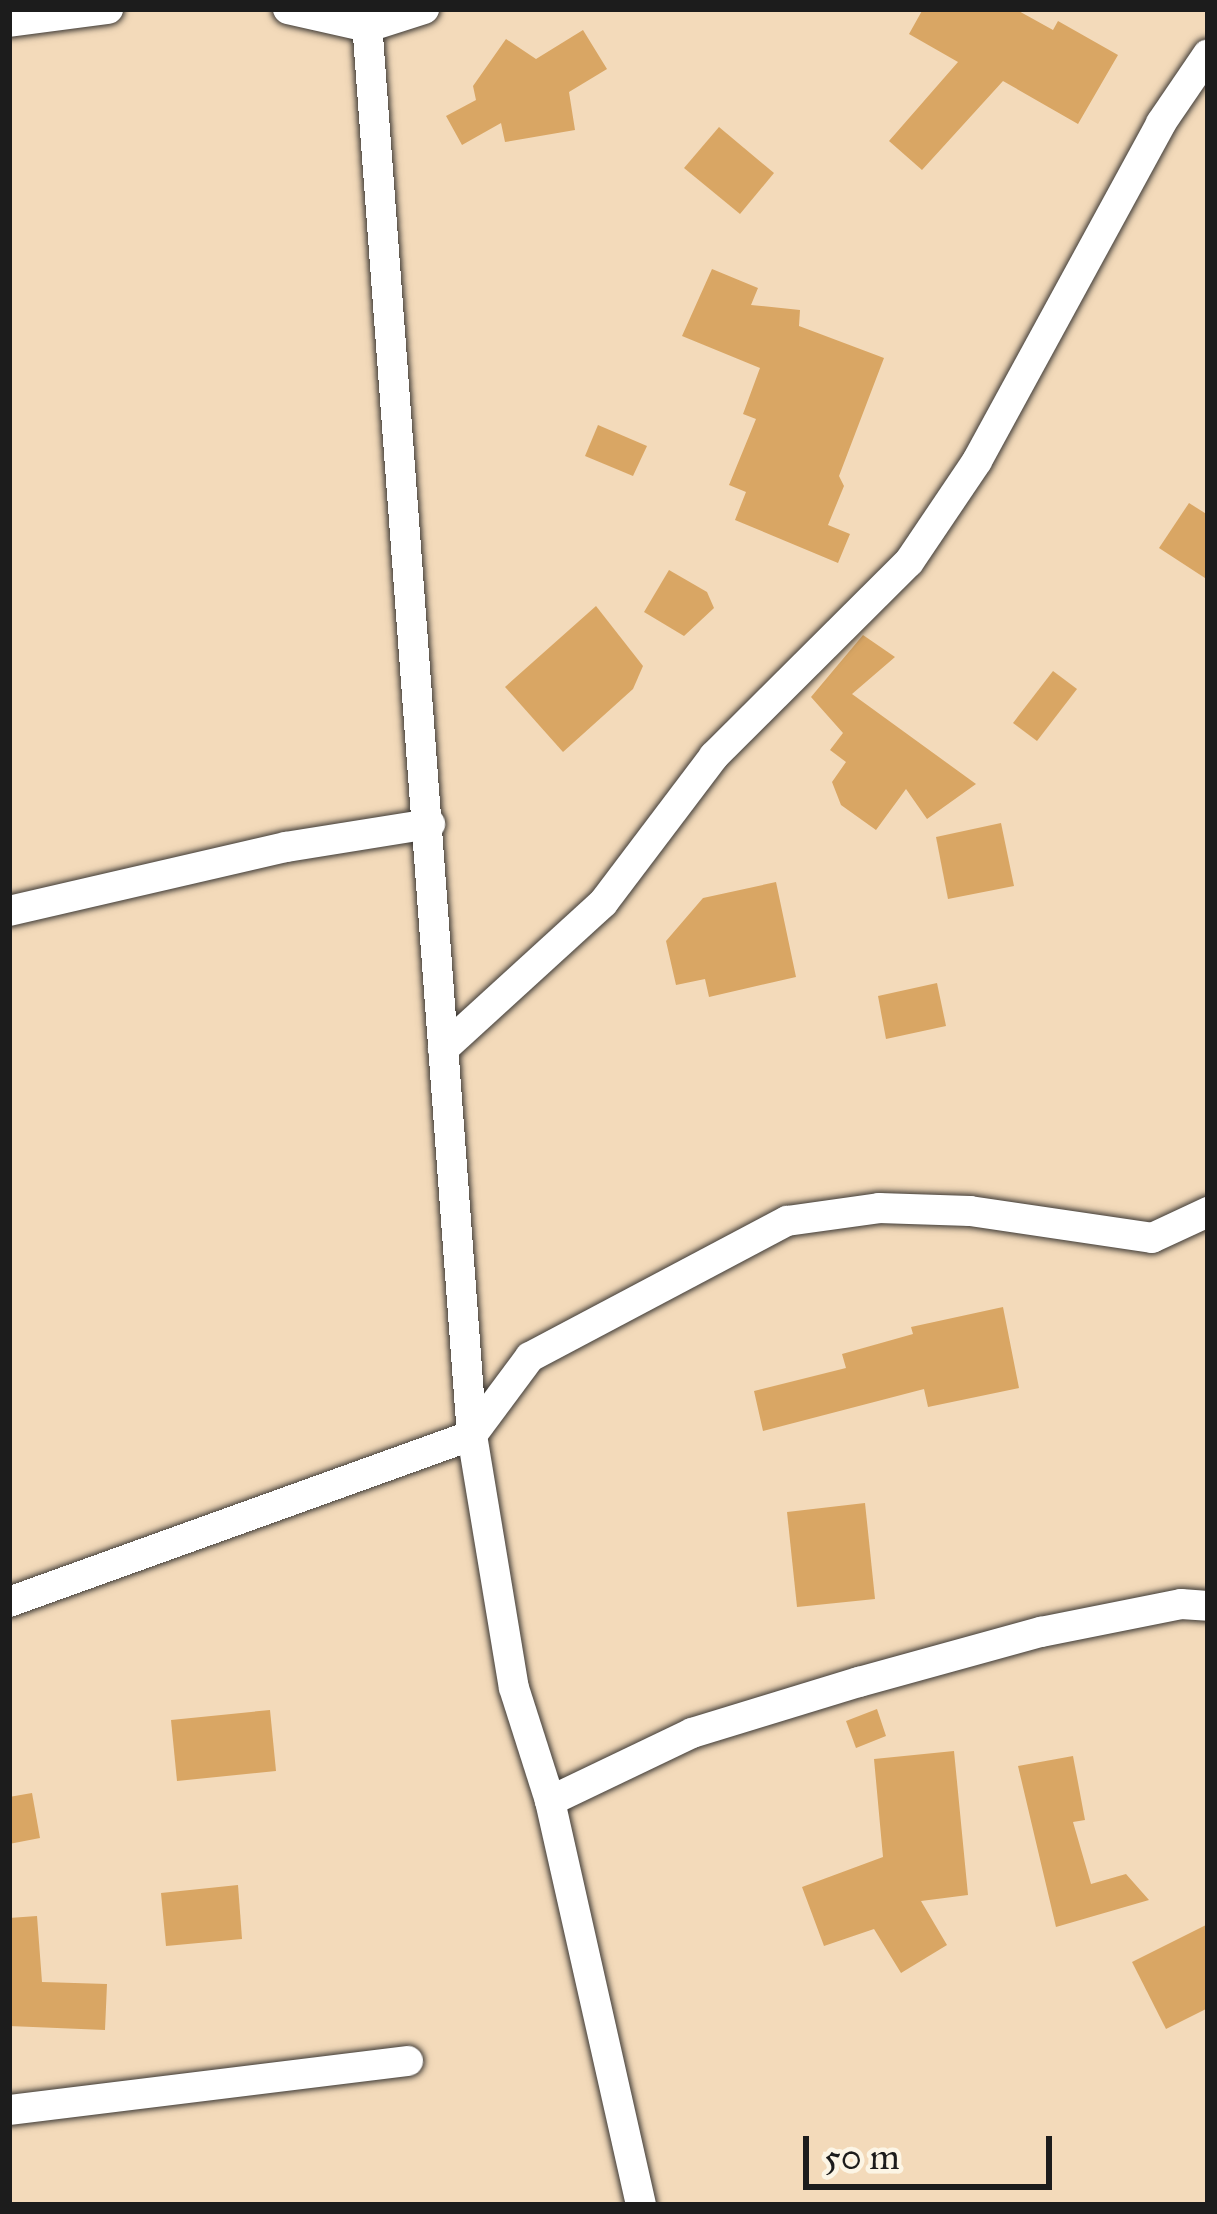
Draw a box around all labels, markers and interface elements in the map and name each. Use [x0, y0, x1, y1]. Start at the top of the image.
scale bar [809, 2112, 1058, 2186]
text: 50 m [824, 2135, 900, 2179]

